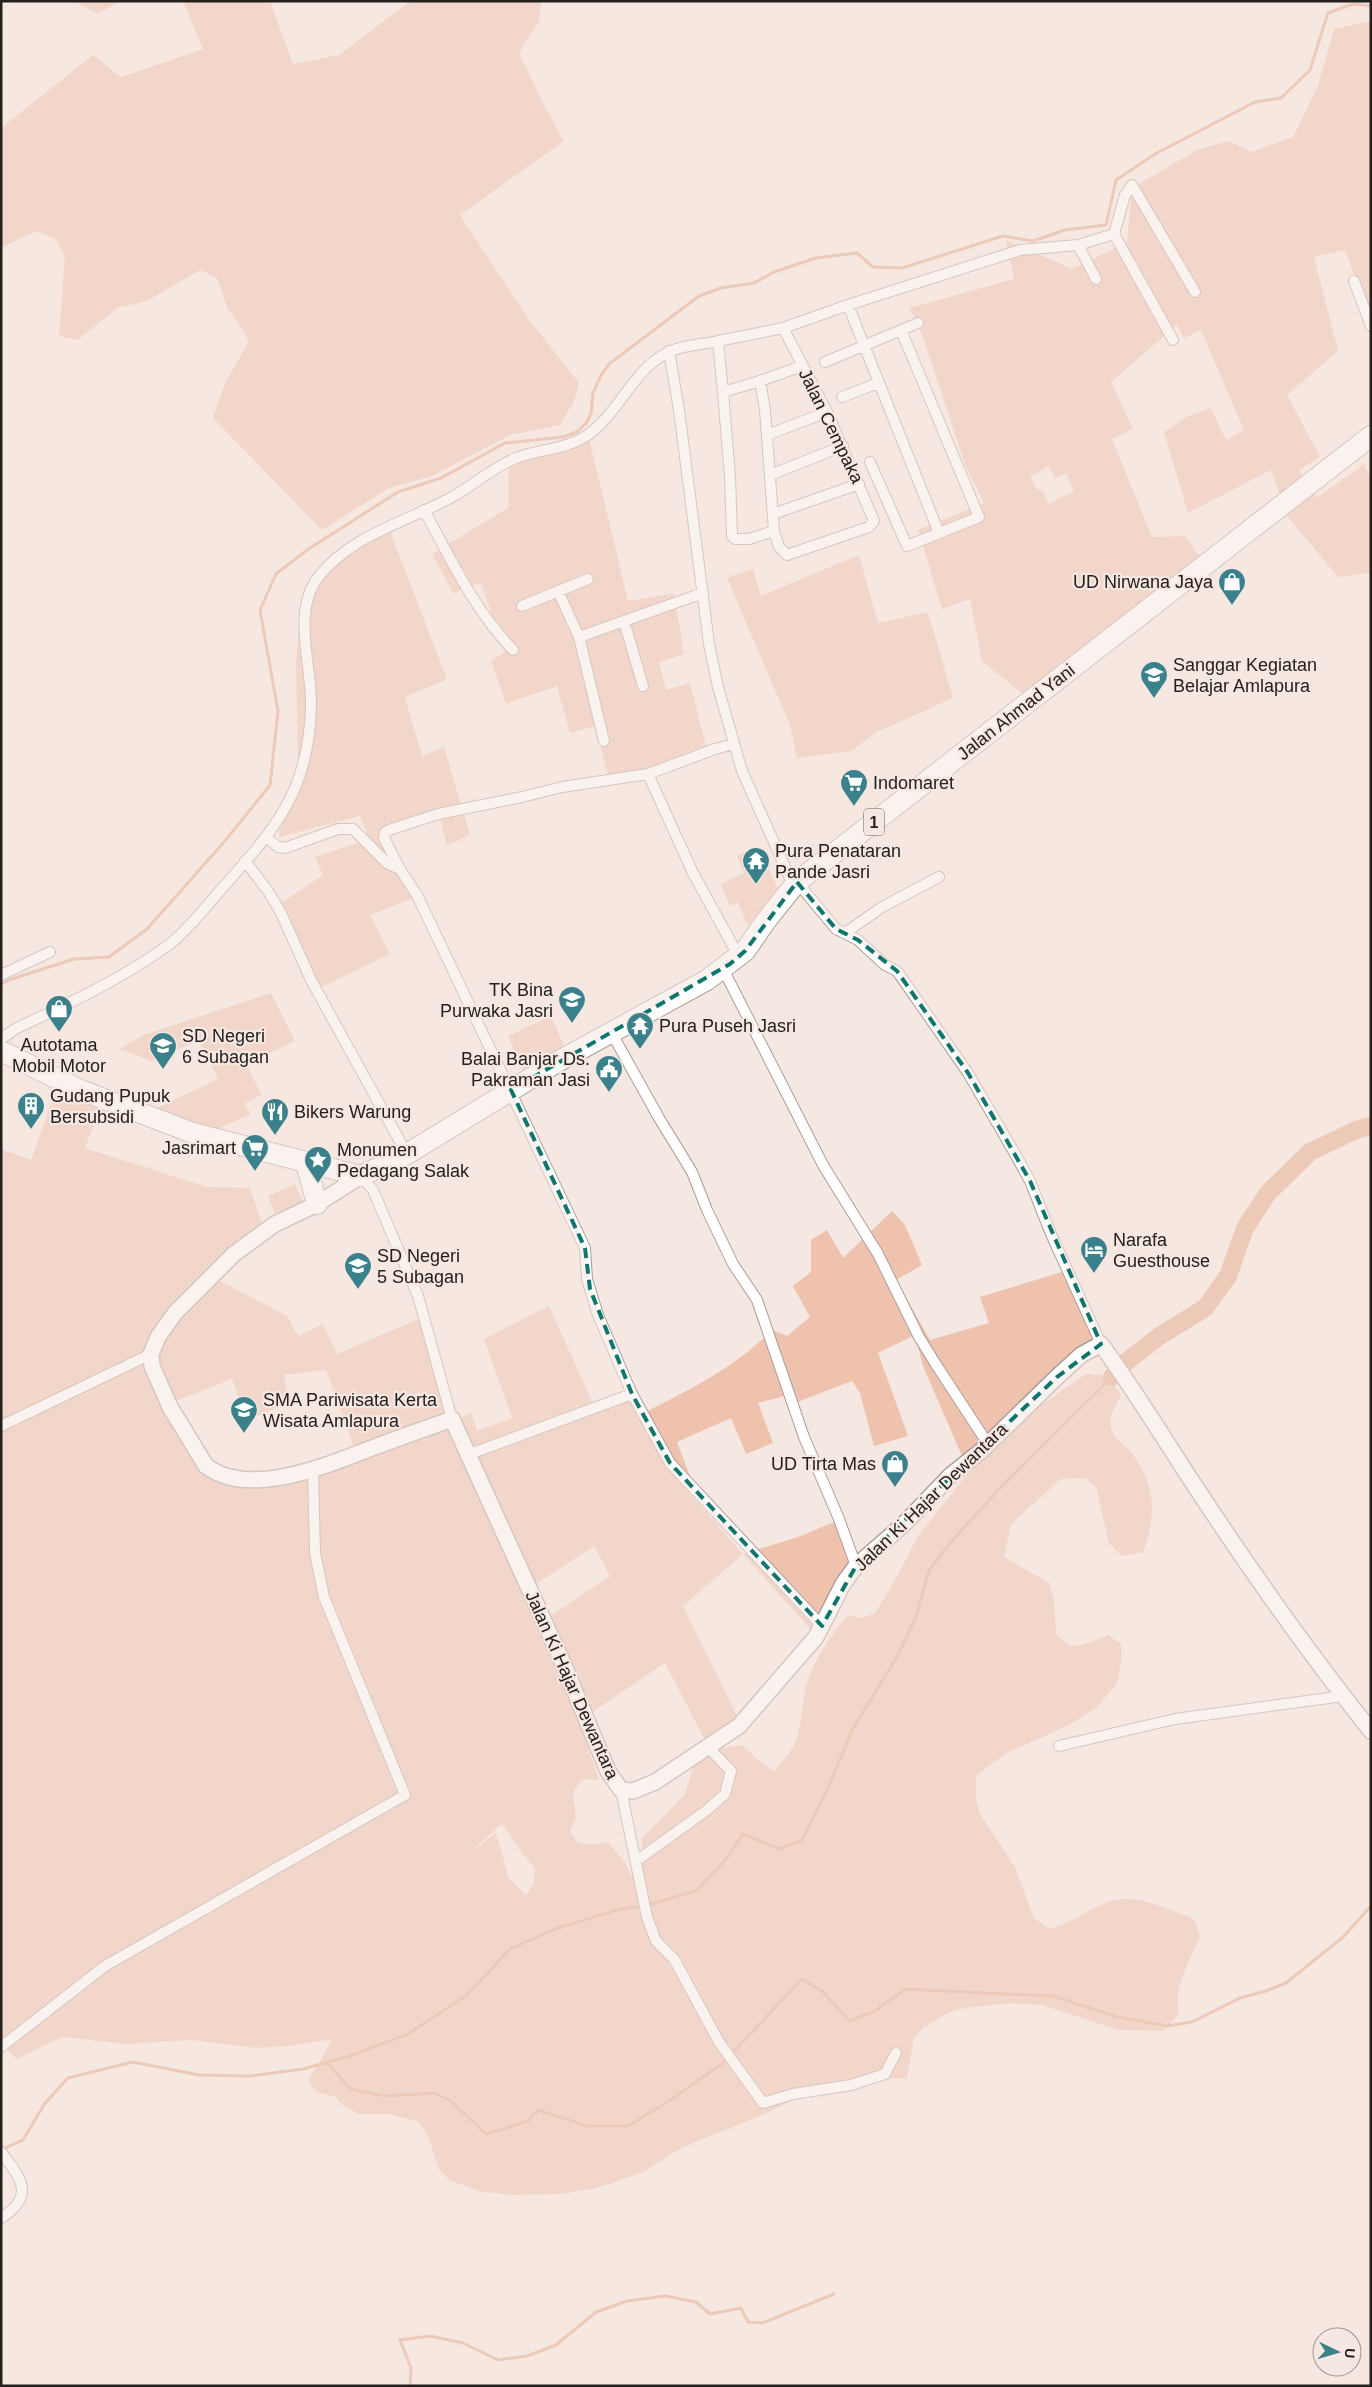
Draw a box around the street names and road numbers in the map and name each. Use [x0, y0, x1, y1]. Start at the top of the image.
street label: Jalan Cempaka [795, 365, 868, 487]
street label: Jalan Ahmad Yani [953, 660, 1079, 764]
road number: 1 [864, 809, 884, 836]
street label: Jalan Ki Hajar Dewantara [851, 1418, 1012, 1575]
street label: Jalan Ki Hajar Dewantara [521, 1588, 623, 1783]

